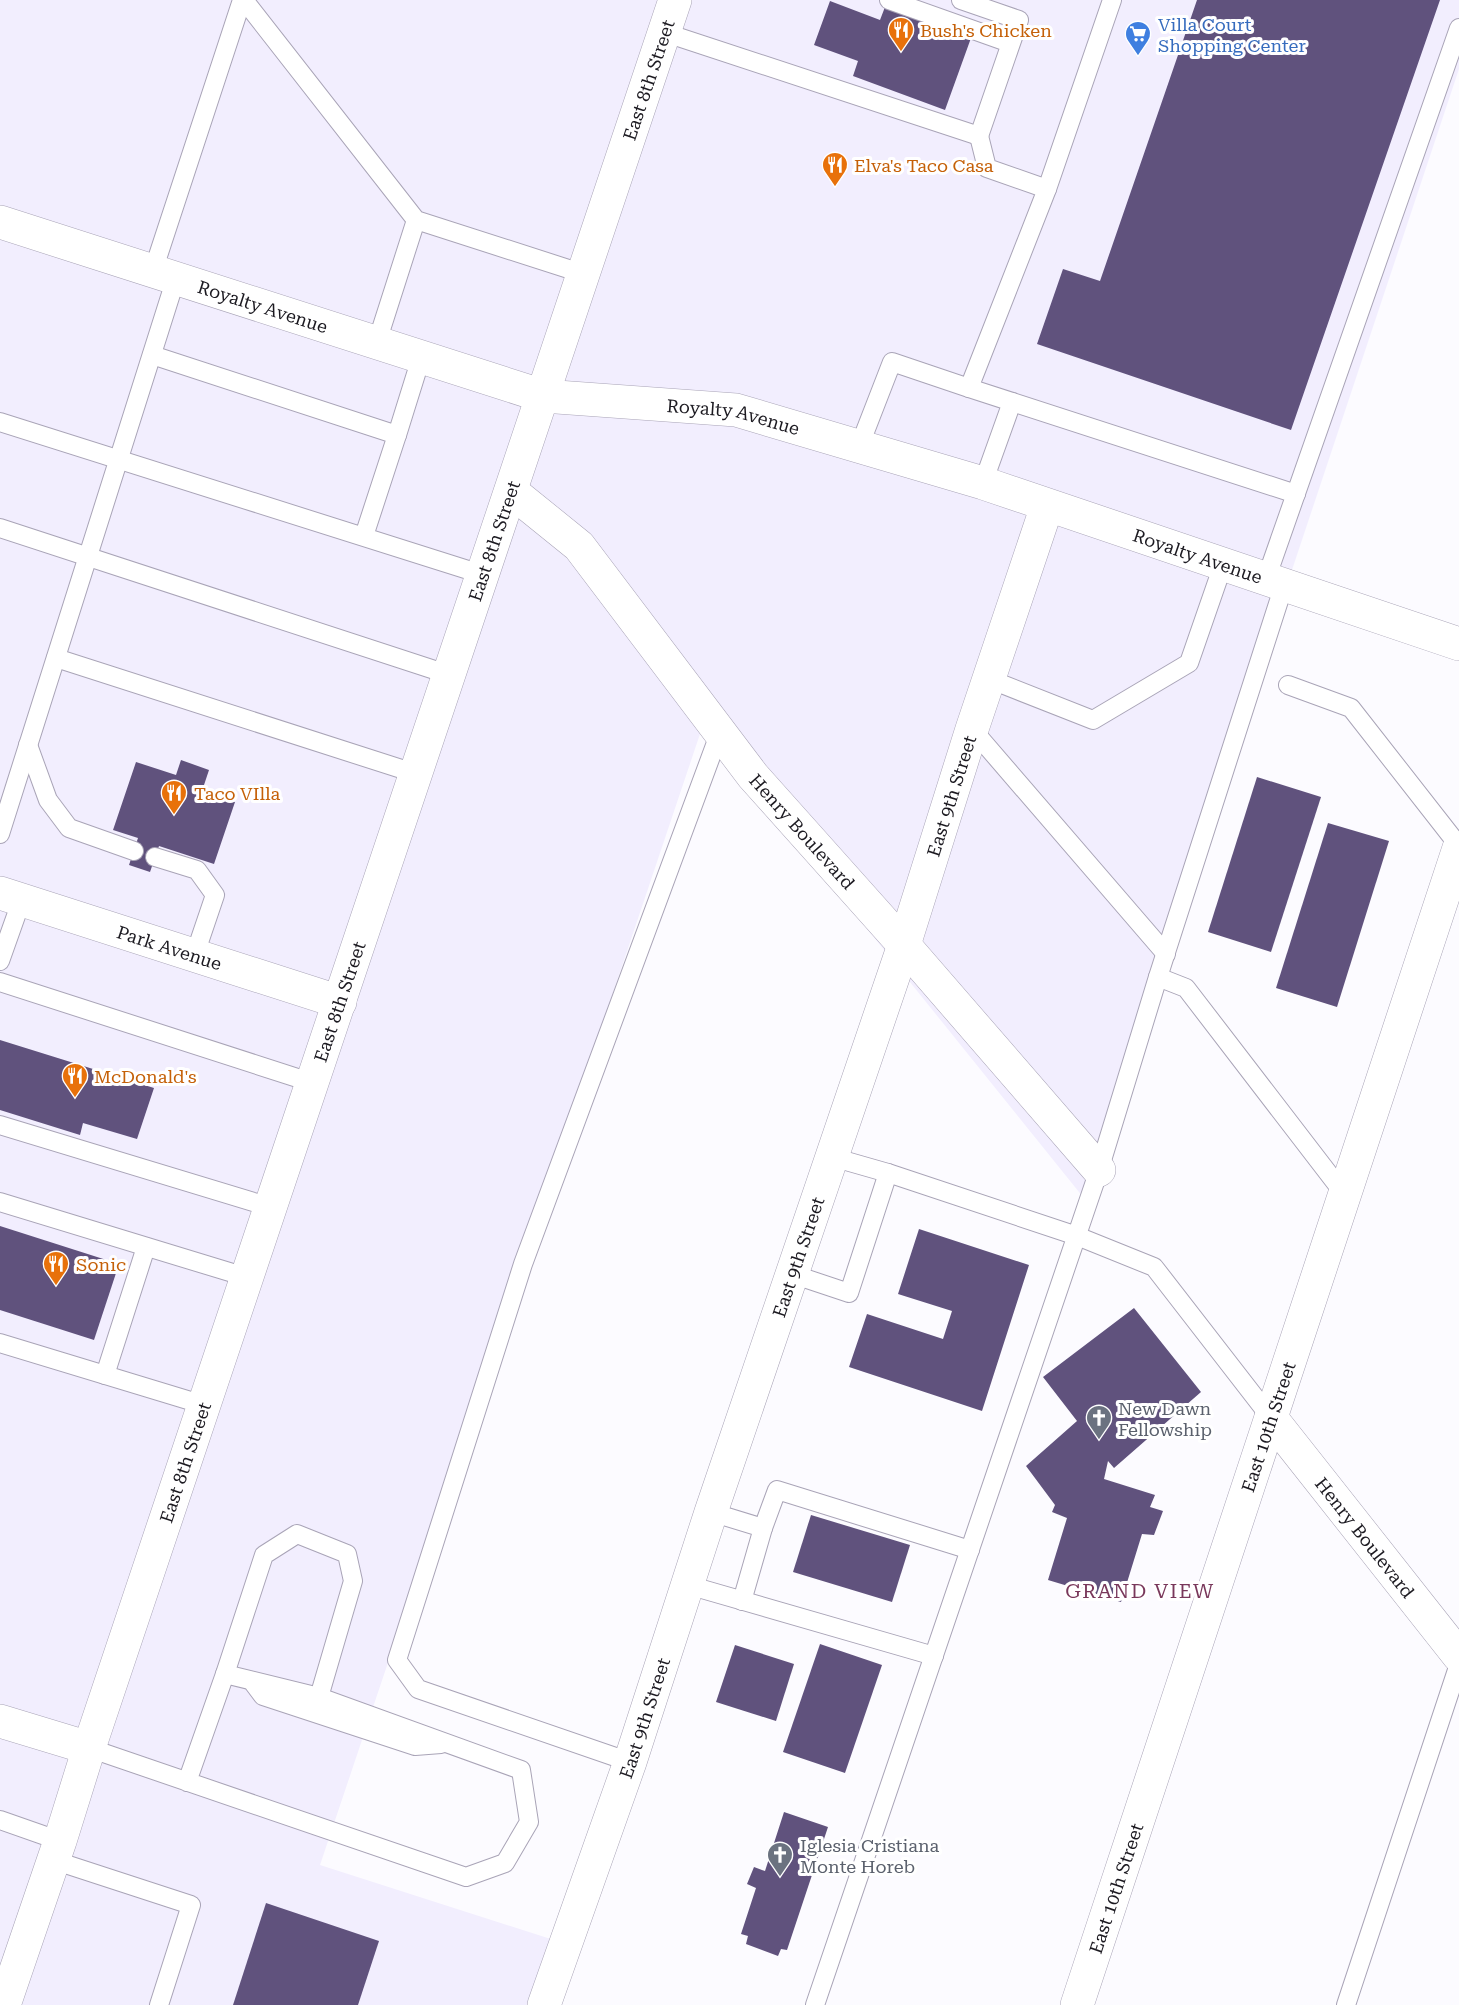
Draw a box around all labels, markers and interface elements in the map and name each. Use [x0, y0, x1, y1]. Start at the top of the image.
place label: Villa Court Shopping Center [1158, 14, 1306, 56]
restaurant icon: Bush's Chicken [886, 15, 916, 53]
street label: East 8th Street [618, 17, 678, 143]
supermarket icon: Villa Court Shopping Center [1123, 19, 1153, 57]
place label: Bush's Chicken [920, 20, 1052, 41]
restaurant icon: Elva's Taco Casa [820, 150, 850, 188]
place label: Elva's Taco Casa [854, 155, 994, 176]
street label: Royalty Avenue [195, 276, 331, 337]
street label: Royalty Avenue [666, 395, 802, 439]
street label: East 8th Street [464, 477, 524, 604]
street label: Royalty Avenue [1130, 524, 1265, 587]
street label: East 9th Street [922, 732, 980, 859]
street label: Henry Boulevard [745, 769, 860, 894]
restaurant icon: Taco VIlla [159, 778, 189, 816]
place label: Taco VIlla [194, 783, 281, 804]
street label: Park Avenue [114, 921, 225, 974]
street label: East 8th Street [309, 938, 369, 1065]
restaurant icon: McDonald's [60, 1061, 90, 1099]
place label: McDonald's [94, 1066, 197, 1087]
street label: East 9th Street [768, 1194, 828, 1320]
restaurant icon: Sonic [41, 1249, 71, 1287]
place label: Sonic [76, 1254, 126, 1275]
street label: East 10th Street [1237, 1359, 1299, 1495]
place label: New Dawn Fellowship [1118, 1398, 1212, 1440]
street label: East 8th Street [155, 1399, 215, 1525]
church icon: New Dawn Fellowship [1084, 1403, 1114, 1441]
street label: Henry Boulevard [1311, 1473, 1419, 1602]
district label: GRAND VIEW [1065, 1579, 1215, 1603]
street label: East 9th Street [615, 1655, 674, 1781]
street label: East 10th Street [1084, 1820, 1147, 1956]
place label: Iglesia Cristiana Monte Horeb [800, 1835, 940, 1877]
church icon: Iglesia Cristiana Monte Horeb [765, 1840, 795, 1878]

